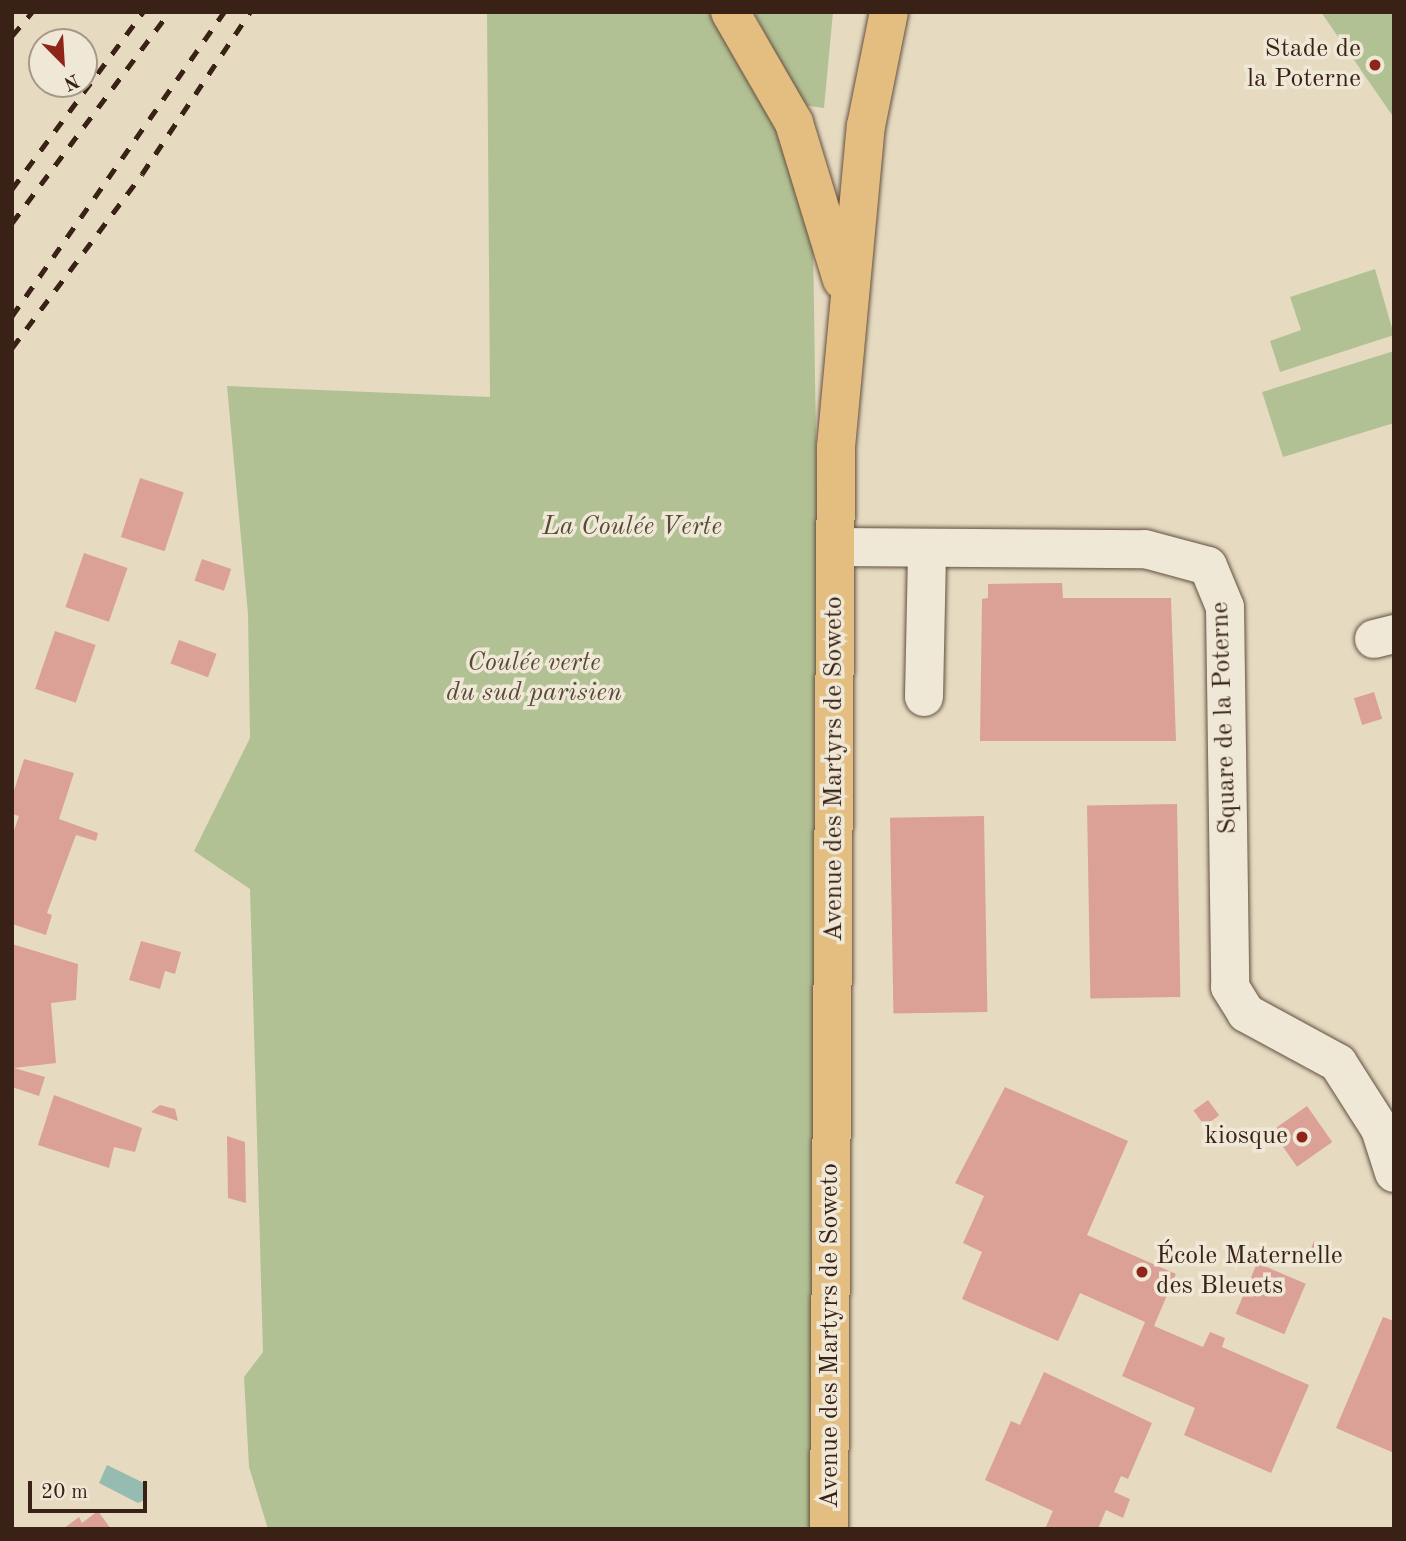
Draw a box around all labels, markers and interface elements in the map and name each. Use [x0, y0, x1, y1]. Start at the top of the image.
north arrow [28, 28, 98, 98]
place label: Stade de la Poterne [1247, 34, 1361, 96]
marker: Stade de la Poterne [1367, 57, 1383, 73]
text: N [60, 69, 81, 92]
park label: La Coulée Verte [542, 512, 722, 544]
street label: Avenue des Martyrs de Soweto [819, 596, 851, 942]
street label: Square de la Poterne [1205, 601, 1245, 835]
park label: Coulée verte du sud parisien [446, 648, 622, 710]
place label: kiosque [1204, 1121, 1288, 1153]
marker: kiosque [1294, 1129, 1310, 1145]
street label: Avenue des Martyrs de Soweto [815, 1163, 847, 1509]
place label: École Maternelle des Bleuets [1156, 1241, 1343, 1302]
marker: École Maternelle des Bleuets [1134, 1264, 1150, 1280]
scale bar [32, 1468, 150, 1512]
text: 20 m [41, 1482, 88, 1503]

